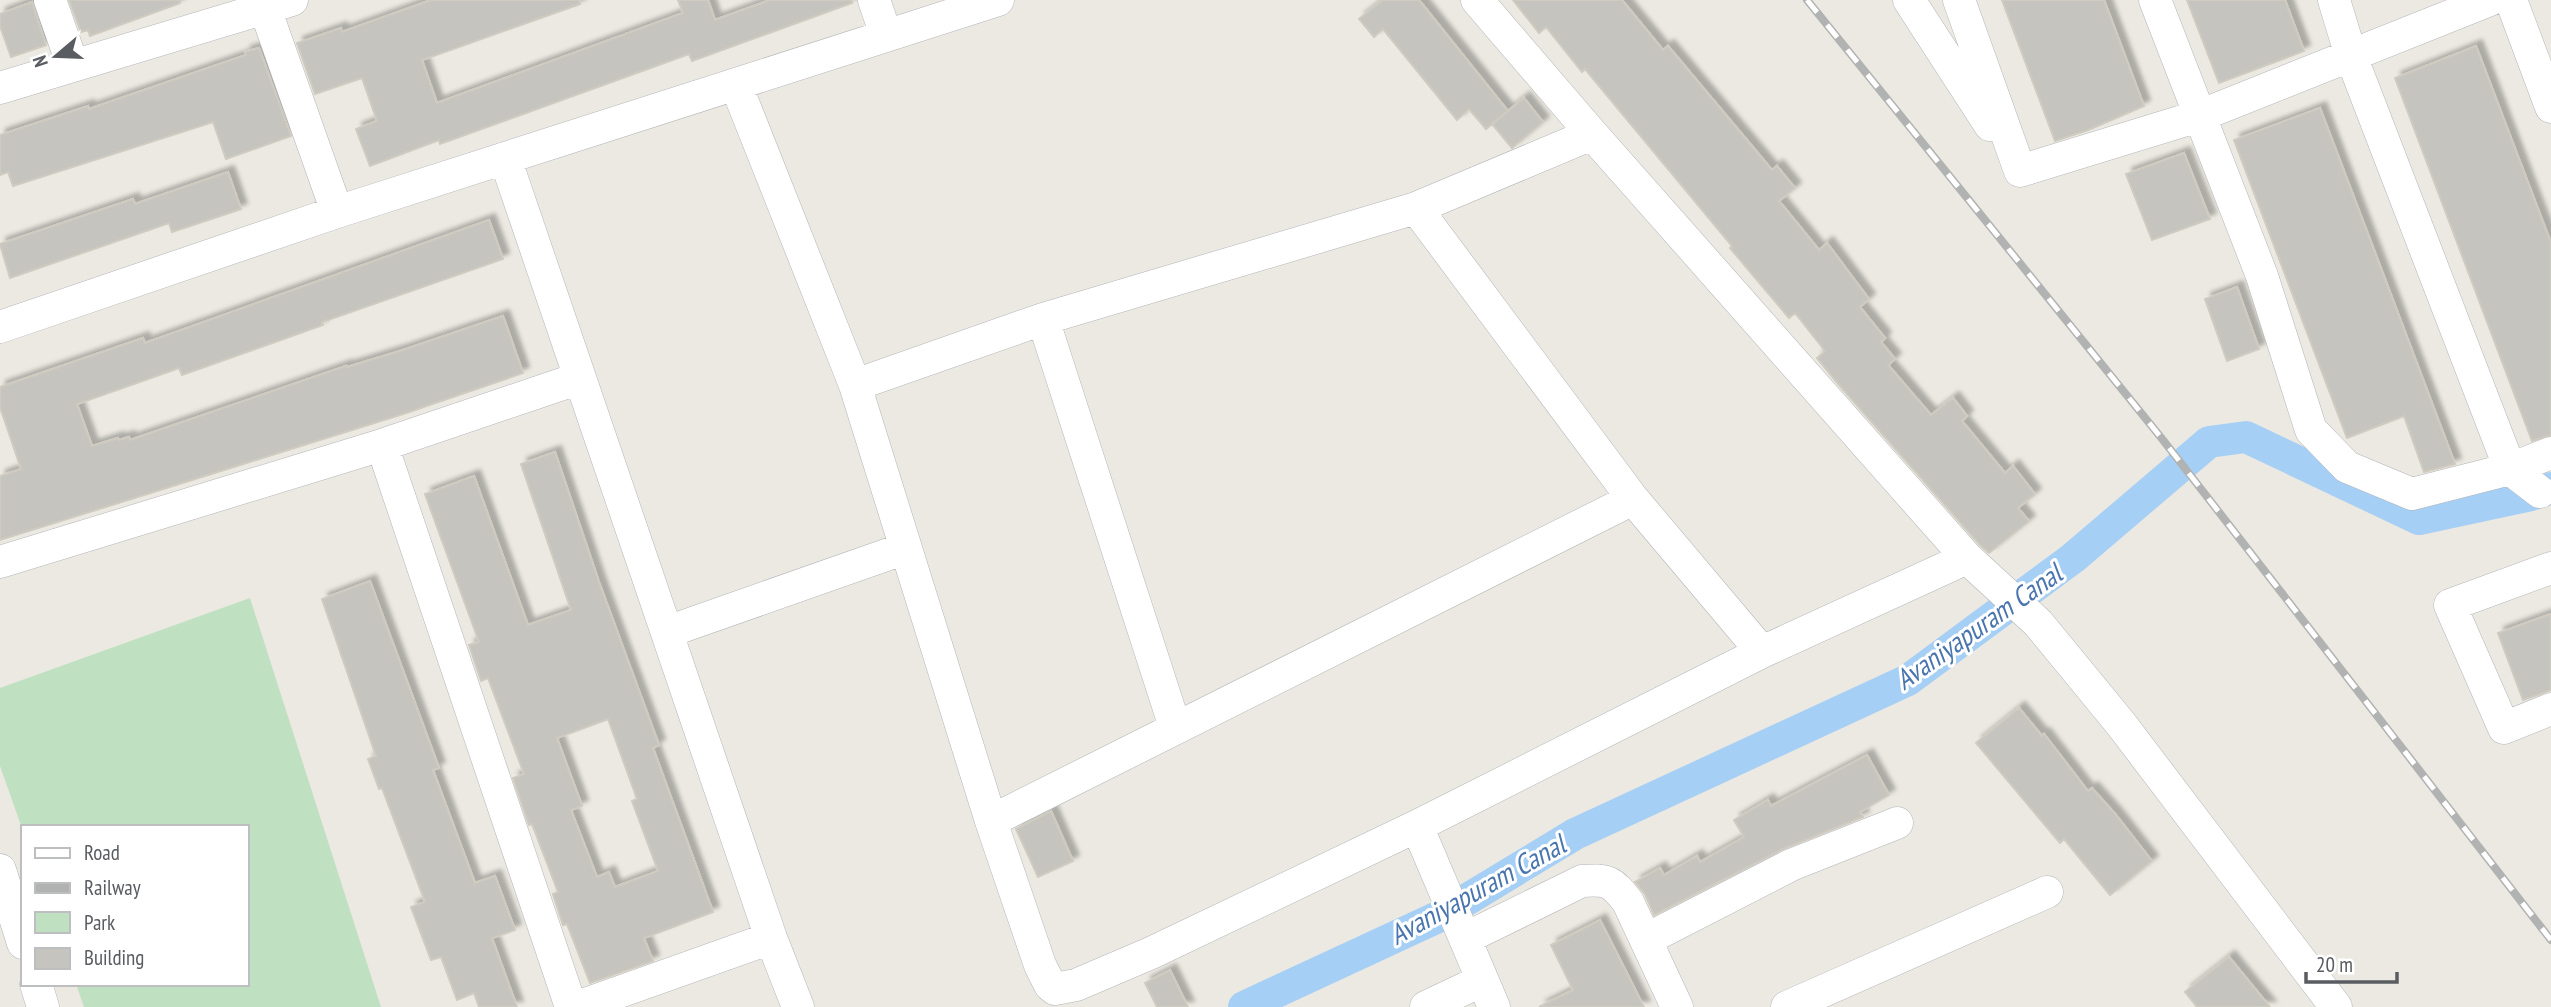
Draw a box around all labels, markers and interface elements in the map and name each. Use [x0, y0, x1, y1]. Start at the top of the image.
north arrow [21, 21, 91, 91]
text: N [27, 53, 53, 70]
water label: Avaniyapuram Canal [1887, 553, 2071, 697]
water label: Avaniyapuram Canal [1382, 824, 1574, 953]
legend [21, 825, 248, 986]
text: Road [84, 839, 120, 866]
text: Railway [84, 874, 141, 901]
text: Park [84, 909, 115, 936]
scale bar [2306, 940, 2397, 984]
text: Building [84, 944, 144, 971]
text: 20 m [2316, 951, 2353, 978]

